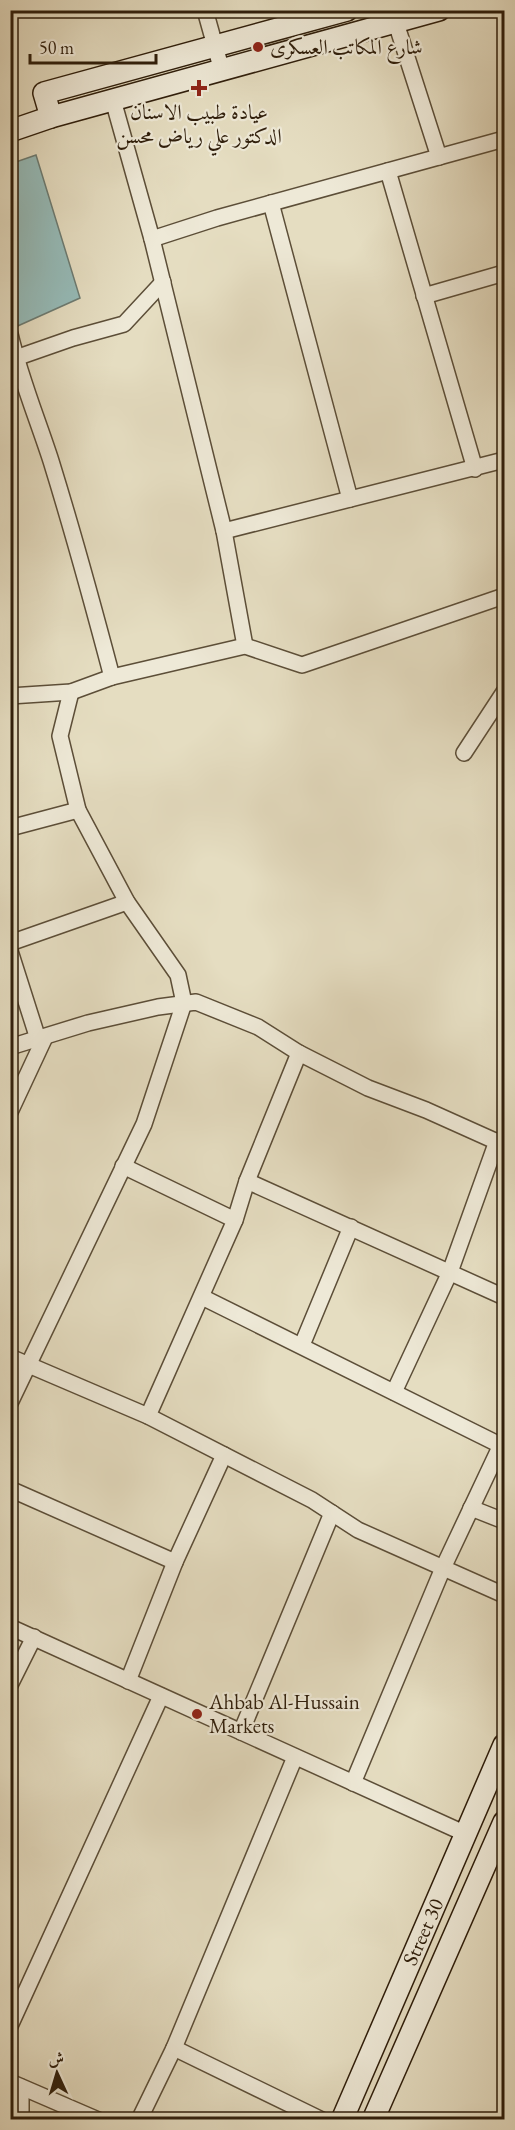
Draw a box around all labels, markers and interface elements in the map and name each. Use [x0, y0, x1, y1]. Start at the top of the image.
scale bar [30, 27, 156, 65]
place label: شارع المکاتب العسکری [270, 33, 423, 65]
text: 50 m [39, 36, 74, 59]
marker: شارع المکاتب العسکری [251, 40, 265, 54]
marker: عيادة طبيب الاسنان الدكتور علي رياض محسن [190, 79, 208, 97]
place label: عيادة طبيب الاسنان الدكتور علي رياض محسن [116, 98, 282, 156]
place label: Ahbab Al-Hussain Markets [208, 1688, 360, 1739]
marker: Ahbab Al-Hussain Markets [190, 1707, 204, 1721]
street label: Street 30 [396, 1894, 449, 1969]
north arrow [27, 2043, 87, 2103]
text: ش [47, 2048, 65, 2070]

